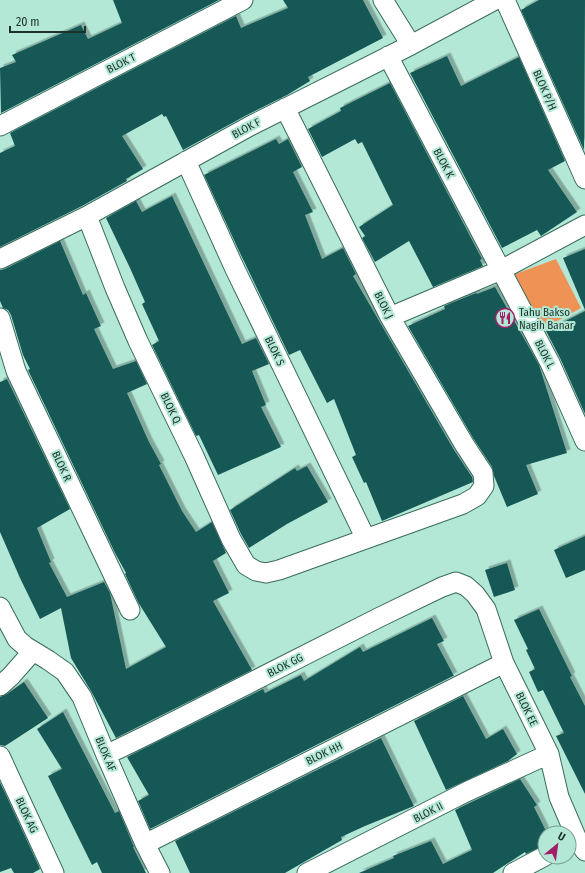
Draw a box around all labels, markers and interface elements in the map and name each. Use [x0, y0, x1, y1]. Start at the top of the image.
scale bar [10, 8, 85, 34]
text: 20 m [16, 15, 40, 29]
street label: BLOK T [105, 50, 139, 76]
street label: BLOK P/H [530, 68, 559, 112]
street label: BLOK F [230, 115, 263, 141]
street label: BLOK K [430, 146, 457, 180]
street label: BLOK J [371, 289, 396, 321]
place label: Tahu Bakso Nagih Banar [519, 306, 574, 332]
restaurant icon: Tahu Bakso Nagih Banar [494, 307, 516, 329]
street label: BLOK S [262, 334, 287, 369]
street label: BLOK L [532, 338, 557, 371]
street label: BLOK Q [158, 391, 184, 426]
street label: BLOK R [49, 449, 74, 483]
street label: BLOK GG [265, 651, 305, 680]
street label: BLOK EE [513, 690, 540, 728]
street label: BLOK AF [92, 735, 119, 774]
street label: BLOK HH [304, 739, 345, 768]
street label: BLOK AG [13, 795, 40, 835]
street label: BLOK II [411, 800, 445, 825]
north arrow [537, 825, 577, 865]
text: U [556, 829, 568, 844]

